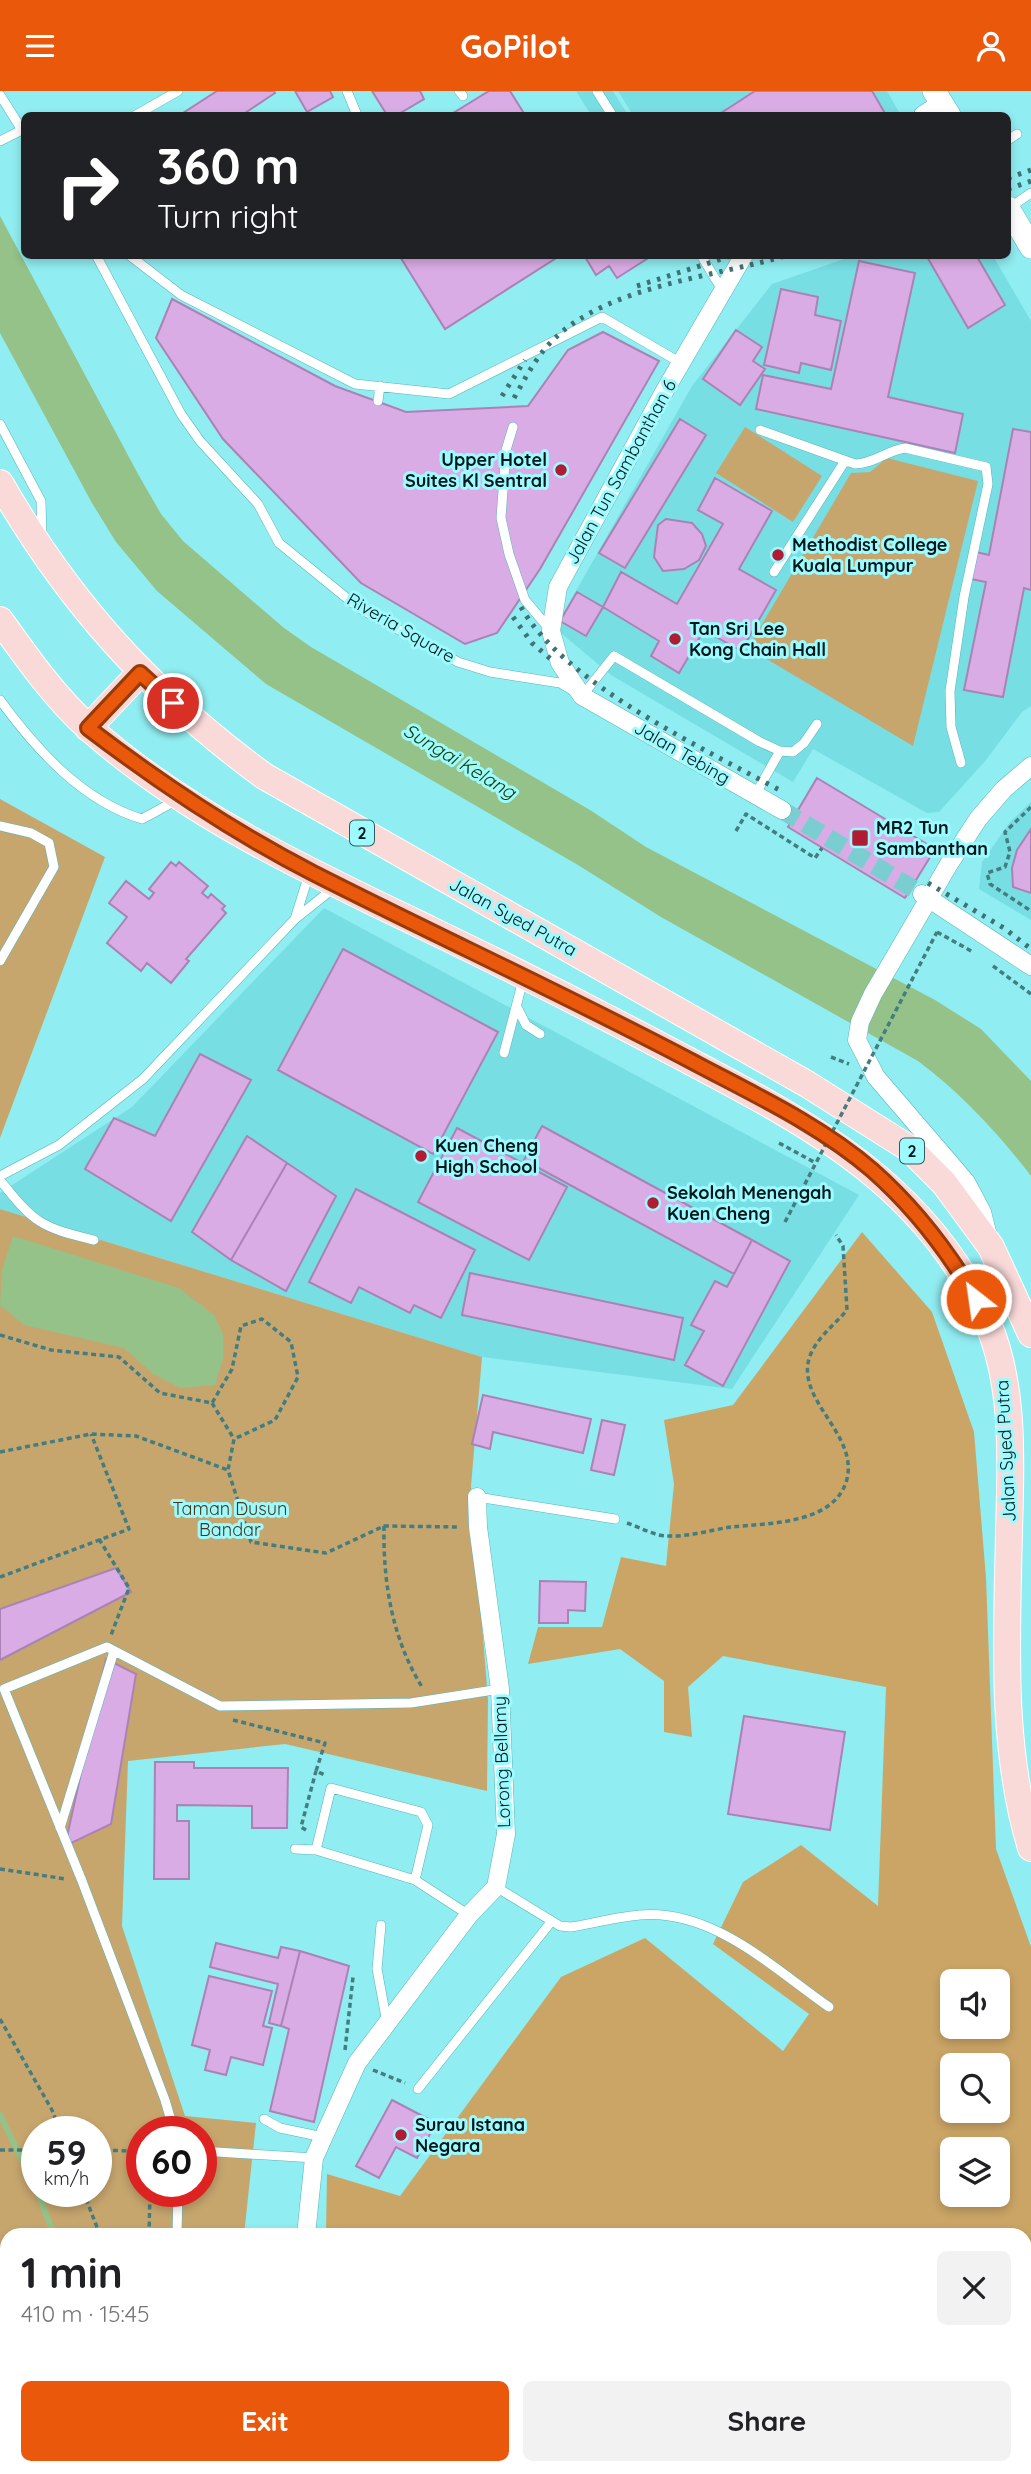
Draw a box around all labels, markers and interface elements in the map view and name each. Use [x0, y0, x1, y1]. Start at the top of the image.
text: GoPilot [460, 26, 571, 66]
icon: menu [21, 27, 59, 65]
icon: person [972, 27, 1010, 65]
text: 360 m [157, 135, 299, 196]
icon: right [42, 140, 133, 231]
text: Turn right [157, 196, 298, 236]
street label: Jalan Tun Sambanthan 6 [560, 375, 681, 568]
place label: Upper Hotel Suites Kl Sentral [405, 448, 547, 492]
marker: Upper Hotel Suites Kl Sentral [553, 462, 569, 478]
place label: Methodist College Kuala Lumpur [792, 533, 947, 577]
marker: Methodist College Kuala Lumpur [770, 547, 786, 563]
street label: Riveria Square [343, 587, 459, 668]
place label: Tan Sri Lee Kong Chain Hall [689, 617, 826, 661]
marker: Tan Sri Lee Kong Chain Hall [667, 631, 683, 647]
pin [143, 673, 203, 733]
icon: arrive [154, 684, 192, 722]
street label: Jalan Tebing [630, 716, 734, 789]
water label: Sungai Kelang [399, 718, 522, 805]
place label: MR2 Tun Sambanthan [876, 816, 988, 860]
road number: 2 [350, 821, 374, 845]
marker: MR2 Tun Sambanthan [850, 828, 870, 848]
street label: Jalan Syed Putra [445, 872, 581, 961]
place label: Kuen Cheng High School [435, 1134, 538, 1178]
road number: 2 [900, 1139, 924, 1163]
marker: Kuen Cheng High School [413, 1148, 429, 1164]
place label: Sekolah Menengah Kuen Cheng [667, 1181, 832, 1225]
marker: Sekolah Menengah Kuen Cheng [645, 1195, 661, 1211]
position arrow [939, 1262, 1013, 1336]
street label: Jalan Syed Putra [990, 1379, 1021, 1523]
park label: Taman Dusun Bandar [173, 1497, 287, 1541]
street label: Lorong Bellamy [488, 1696, 515, 1828]
map controls [940, 1969, 1010, 2207]
button: sound [940, 1969, 1010, 2039]
button: search [940, 2053, 1010, 2123]
place label: Surau Istana Negara [415, 2113, 525, 2157]
speed limit sign: 60 [126, 2116, 217, 2207]
marker: Surau Istana Negara [393, 2127, 409, 2143]
text: 59 [46, 2130, 87, 2174]
button: layers [940, 2137, 1010, 2207]
text: km/h [44, 2167, 89, 2190]
text: 1 min [21, 2246, 123, 2299]
button: close [937, 2251, 1011, 2325]
text: 410 m · 15:45 [21, 2299, 150, 2328]
button: Exit [21, 2381, 509, 2461]
button: Share [523, 2381, 1011, 2461]

